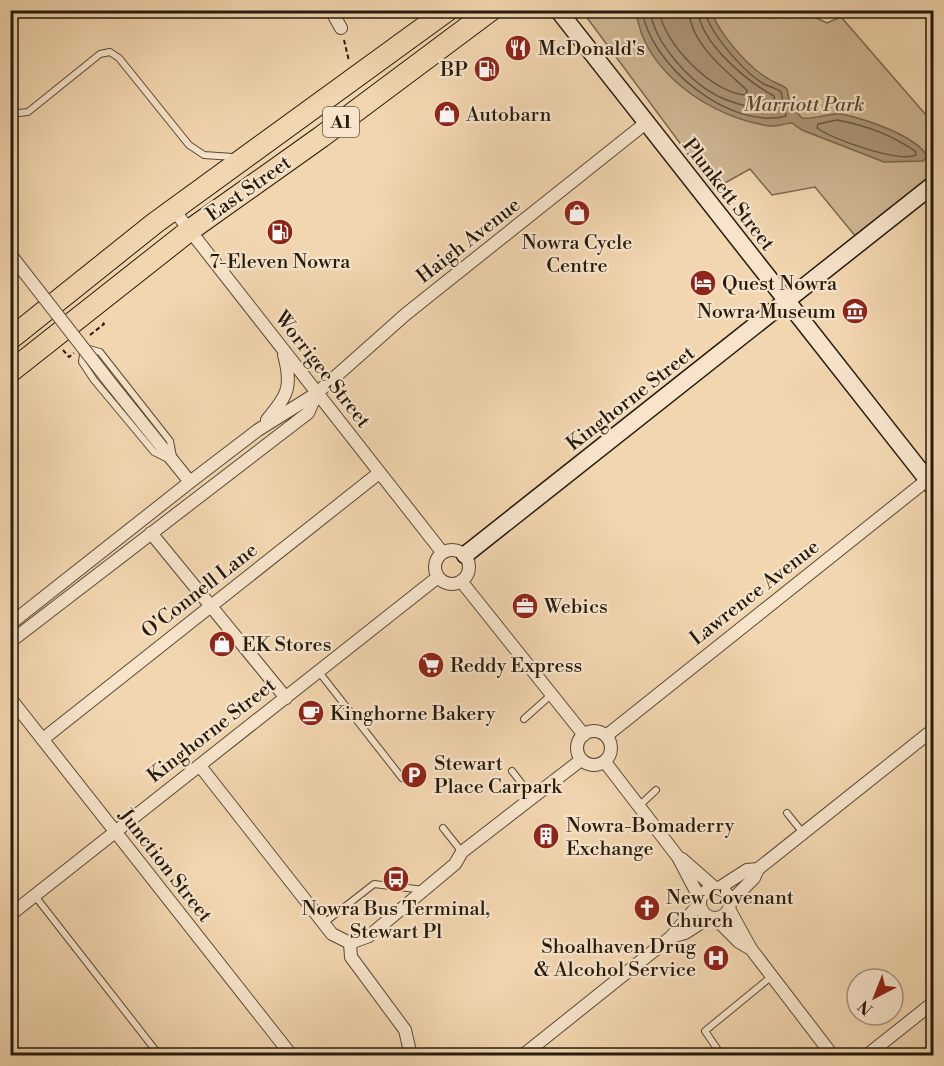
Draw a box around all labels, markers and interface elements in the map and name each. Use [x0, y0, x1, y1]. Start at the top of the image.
restaurant icon: McDonald's [503, 33, 533, 63]
place label: McDonald's [538, 37, 645, 62]
fuel station icon: BP [472, 54, 502, 84]
place label: BP [439, 58, 468, 83]
park label: Marriott Park [744, 93, 864, 118]
shop icon: Autobarn [432, 99, 462, 129]
place label: Autobarn [465, 103, 552, 128]
road number: A1 [323, 107, 359, 137]
street label: Plunkett Street [676, 134, 780, 256]
street label: East Street [201, 151, 296, 228]
street label: Haigh Avenue [412, 193, 526, 290]
shop icon: Nowra Cycle Centre [562, 198, 592, 228]
fuel station icon: 7-Eleven Nowra [265, 217, 295, 247]
place label: Nowra Cycle Centre [522, 231, 632, 279]
place label: 7-Eleven Nowra [210, 250, 351, 275]
hotel icon: Quest Nowra [688, 268, 718, 298]
place label: Quest Nowra [722, 272, 838, 297]
museum icon: Nowra Museum [840, 296, 870, 326]
place label: Nowra Museum [697, 300, 836, 325]
street label: Worrigee Street [268, 306, 375, 433]
street label: Kinghorne Street [562, 341, 700, 457]
street label: Lawrence Avenue [685, 535, 825, 652]
street label: O'Connell Lane [137, 538, 263, 644]
office icon: Webics [510, 591, 540, 621]
place label: Webics [543, 595, 608, 620]
shop icon: EK Stores [207, 629, 237, 659]
place label: EK Stores [242, 633, 331, 658]
supermarket icon: Reddy Express [416, 650, 446, 680]
place label: Reddy Express [450, 654, 582, 679]
street label: Kinghorne Street [143, 673, 281, 789]
cafe icon: Kinghorne Bakery [296, 698, 326, 728]
place label: Kinghorne Bakery [330, 702, 496, 727]
place label: Stewart Place Carpark [434, 752, 563, 800]
parking icon: Stewart Place Carpark [399, 760, 429, 790]
street label: Junction Street [112, 803, 217, 928]
place label: Nowra-Bomaderry Exchange [566, 814, 735, 862]
building icon: Nowra-Bomaderry Exchange [531, 821, 561, 851]
bus stop icon: Nowra Bus Terminal, Stewart Pl [381, 864, 411, 894]
place label: New Covenant Church [666, 886, 794, 934]
church icon: New Covenant Church [632, 893, 662, 923]
place label: Nowra Bus Terminal, Stewart Pl [302, 897, 490, 945]
place label: Shoalhaven Drug & Alcohol Service [534, 935, 697, 983]
hospital icon: Shoalhaven Drug & Alcohol Service [701, 943, 731, 973]
north arrow [845, 967, 905, 1027]
text: N [854, 996, 877, 1019]

